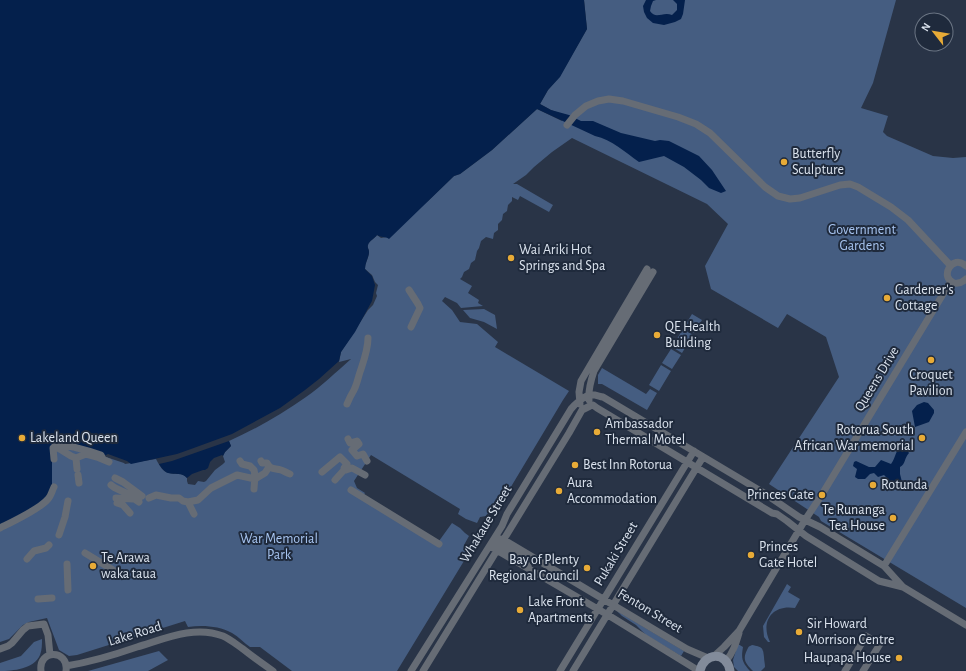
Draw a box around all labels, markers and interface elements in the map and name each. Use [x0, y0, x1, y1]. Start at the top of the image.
north arrow [914, 12, 954, 52]
text: N [919, 21, 933, 33]
place label: Butterfly Sculpture [792, 147, 844, 177]
marker: Butterfly Sculpture [779, 157, 789, 167]
park label: Government Gardens [828, 223, 896, 253]
place label: Wai Ariki Hot Springs and Spa [519, 243, 606, 273]
marker: Wai Ariki Hot Springs and Spa [506, 253, 516, 263]
place label: Gardener's Cottage [895, 283, 954, 313]
marker: Gardener's Cottage [882, 293, 892, 303]
place label: QE Health Building [665, 320, 720, 350]
marker: QE Health Building [652, 330, 662, 340]
street label: Queens Drive [852, 344, 902, 414]
marker: Croquet Pavilion [926, 355, 936, 365]
place label: Croquet Pavilion [909, 368, 953, 398]
place label: Ambassador Thermal Motel [605, 417, 685, 447]
place label: Rotorua South African War memorial [794, 423, 914, 453]
marker: Ambassador Thermal Motel [592, 427, 602, 437]
place label: Lakeland Queen [30, 431, 118, 445]
marker: Lakeland Queen [17, 433, 27, 443]
marker: Rotorua South African War memorial [917, 433, 927, 443]
place label: Best Inn Rotorua [583, 458, 673, 472]
marker: Best Inn Rotorua [570, 460, 580, 470]
place label: Aura Accommodation [567, 476, 657, 506]
place label: Rotunda [881, 478, 928, 492]
marker: Rotunda [868, 480, 878, 490]
street label: Whakaue Street [457, 482, 515, 565]
marker: Aura Accommodation [554, 486, 564, 496]
place label: Princes Gate [747, 488, 814, 502]
marker: Princes Gate [817, 490, 827, 500]
place label: Te Runanga Tea House [822, 503, 886, 533]
marker: Te Runanga Tea House [888, 513, 898, 523]
street label: Pukaki Street [591, 519, 641, 588]
park label: War Memorial Park [240, 532, 318, 562]
place label: Princes Gate Hotel [759, 540, 817, 570]
marker: Princes Gate Hotel [746, 550, 756, 560]
place label: Te Arawa waka taua [101, 551, 157, 581]
place label: Bay of Plenty Regional Council [489, 553, 579, 583]
marker: Te Arawa waka taua [88, 561, 98, 571]
marker: Bay of Plenty Regional Council [582, 563, 592, 573]
street label: Fenton Street [615, 586, 685, 636]
place label: Lake Front Apartments [528, 595, 593, 625]
marker: Lake Front Apartments [515, 605, 525, 615]
place label: Sir Howard Morrison Centre [807, 617, 895, 647]
street label: Lake Road [107, 619, 163, 649]
marker: Sir Howard Morrison Centre [794, 627, 804, 637]
place label: Haupapa House [804, 651, 891, 665]
marker: Haupapa House [894, 653, 904, 663]

